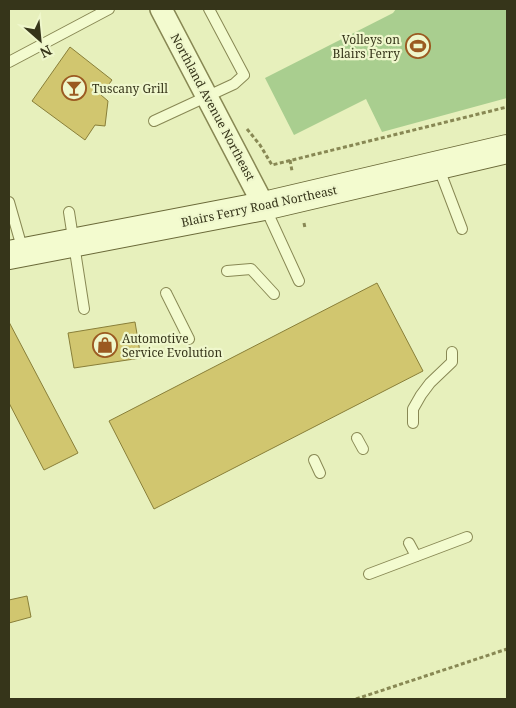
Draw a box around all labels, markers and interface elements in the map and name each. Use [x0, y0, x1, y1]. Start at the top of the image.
north arrow [15, 15, 65, 65]
street label: Northland Avenue Northeast [167, 30, 259, 184]
place label: Volleys on Blairs Ferry [333, 31, 400, 62]
sports icon: Volleys on Blairs Ferry [405, 33, 431, 59]
text: N [37, 41, 55, 63]
bar icon: Tuscany Grill [61, 75, 87, 101]
place label: Tuscany Grill [92, 80, 168, 97]
street label: Blairs Ferry Road Northeast [179, 181, 339, 231]
place label: Automotive Service Evolution [122, 330, 223, 361]
shop icon: Automotive Service Evolution [92, 332, 118, 358]

